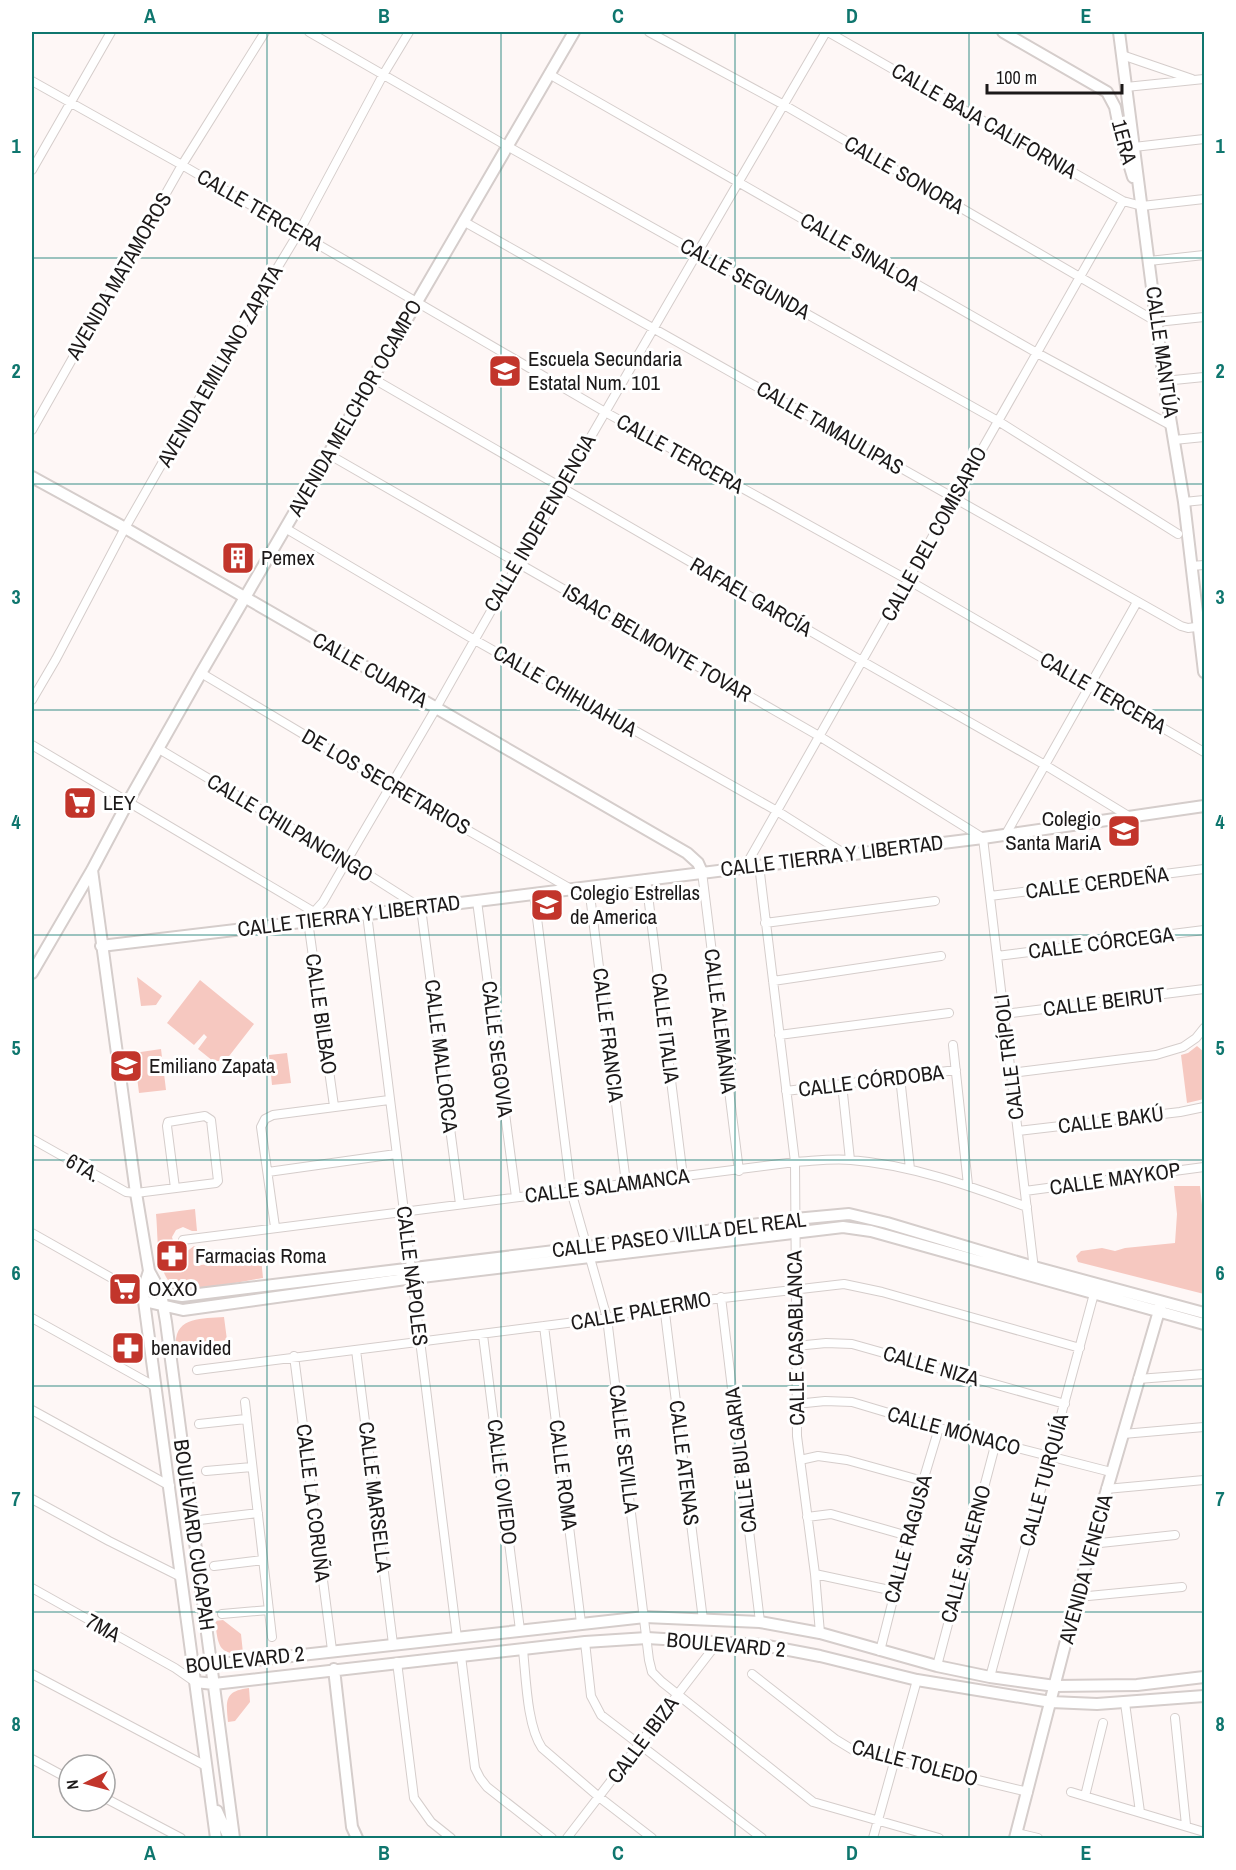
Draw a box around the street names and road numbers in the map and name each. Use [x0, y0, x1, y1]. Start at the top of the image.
street label: CALLE BAJA CALIFORNIA [886, 56, 1083, 186]
street label: 1ERA [1105, 116, 1144, 168]
street label: CALLE SONORA [839, 129, 970, 221]
street label: CALLE TERCERA [192, 162, 329, 258]
street label: AVENIDA MATAMOROS [58, 187, 178, 366]
street label: CALLE SINALOA [795, 206, 926, 298]
street label: CALLE SEGUNDA [675, 231, 816, 327]
street label: AVENIDA EMILIANO ZAPATA [149, 259, 289, 473]
street label: CALLE MANTÚA [1139, 285, 1186, 420]
street label: AVENIDA MELCHOR OCAMPO [280, 294, 429, 522]
street label: CALLE TAMAULIPAS [751, 374, 909, 482]
street label: CALLE TERCERA [611, 407, 750, 501]
street label: CALLE INDEPENDENCIA [477, 428, 603, 617]
street label: CALLE DEL COMISARIO [873, 441, 994, 626]
street label: RAFAEL GARCÍA [685, 550, 818, 643]
street label: ISAAC BELMONTE TOVAR [558, 577, 757, 708]
street label: CALLE CUARTA [307, 625, 434, 715]
street label: CALLE CHIHUAHUA [488, 638, 643, 744]
street label: CALLE TERCERA [1035, 645, 1172, 741]
street label: DE LOS SECRETARIOS [297, 721, 476, 842]
street label: CALLE CHILPANCINGO [202, 766, 379, 889]
street label: CALLE TIERRA Y LIBERTAD [719, 827, 945, 884]
street label: CALLE CERDEÑA [1024, 859, 1170, 906]
street label: CALLE TIERRA Y LIBERTAD [236, 887, 462, 944]
street label: CALLE CÓRCEGA [1027, 919, 1176, 966]
street label: CALLE ALEMÁNIA [697, 947, 744, 1095]
street label: CALLE BILBAO [299, 952, 344, 1076]
street label: CALLE FRANCIA [586, 966, 631, 1104]
street label: CALLE ITALIA [644, 971, 687, 1085]
street label: CALLE MALLORCA [418, 978, 465, 1135]
street label: CALLE SEGOVIA [475, 979, 520, 1119]
street label: CALLE BEIRUT [1041, 980, 1167, 1023]
street label: CALLE TRÍPOLI [986, 993, 1031, 1121]
street label: CALLE CÓRDOBA [797, 1057, 946, 1104]
street label: CALLE BAKÚ [1056, 1099, 1165, 1140]
street label: 6TA. [61, 1146, 106, 1189]
street label: CALLE MAYKOP [1048, 1155, 1182, 1202]
street label: CALLE SALAMANCA [523, 1161, 691, 1210]
street label: CALLE NÁPOLES [390, 1204, 435, 1348]
street label: CALLE PASEO VILLA DEL REAL [550, 1204, 808, 1264]
street label: CALLE CASABLANCA [779, 1250, 812, 1426]
street label: CALLE PALERMO [568, 1284, 713, 1337]
street label: CALLE NIZA [880, 1338, 983, 1393]
street label: CALLE SEVILLA [602, 1383, 647, 1515]
street label: CALLE BULGARIA [717, 1385, 764, 1535]
street label: CALLE ATENAS [662, 1399, 707, 1527]
street label: CALLE MÓNACO [884, 1399, 1024, 1462]
street label: CALLE TURQUÍA [1012, 1410, 1075, 1550]
street label: CALLE OVIEDO [480, 1417, 525, 1546]
street label: CALLE ROMA [542, 1418, 585, 1532]
street label: CALLE MARSELLA [352, 1420, 399, 1574]
street label: CALLE LA CORUÑA [289, 1422, 338, 1584]
street label: BOULEVARD CUCAPAH [167, 1438, 222, 1632]
street label: CALLE RAGUSA [876, 1471, 939, 1606]
street label: CALLE SALERNO [933, 1482, 998, 1626]
street label: AVENIDA VENECIA [1051, 1490, 1120, 1648]
street label: 7MA [81, 1606, 126, 1649]
street label: BOULEVARD 2 [665, 1625, 787, 1664]
street label: BOULEVARD 2 [184, 1639, 306, 1680]
street label: CALLE IBIZA [600, 1690, 685, 1789]
street label: CALLE TOLEDO [849, 1732, 981, 1793]

